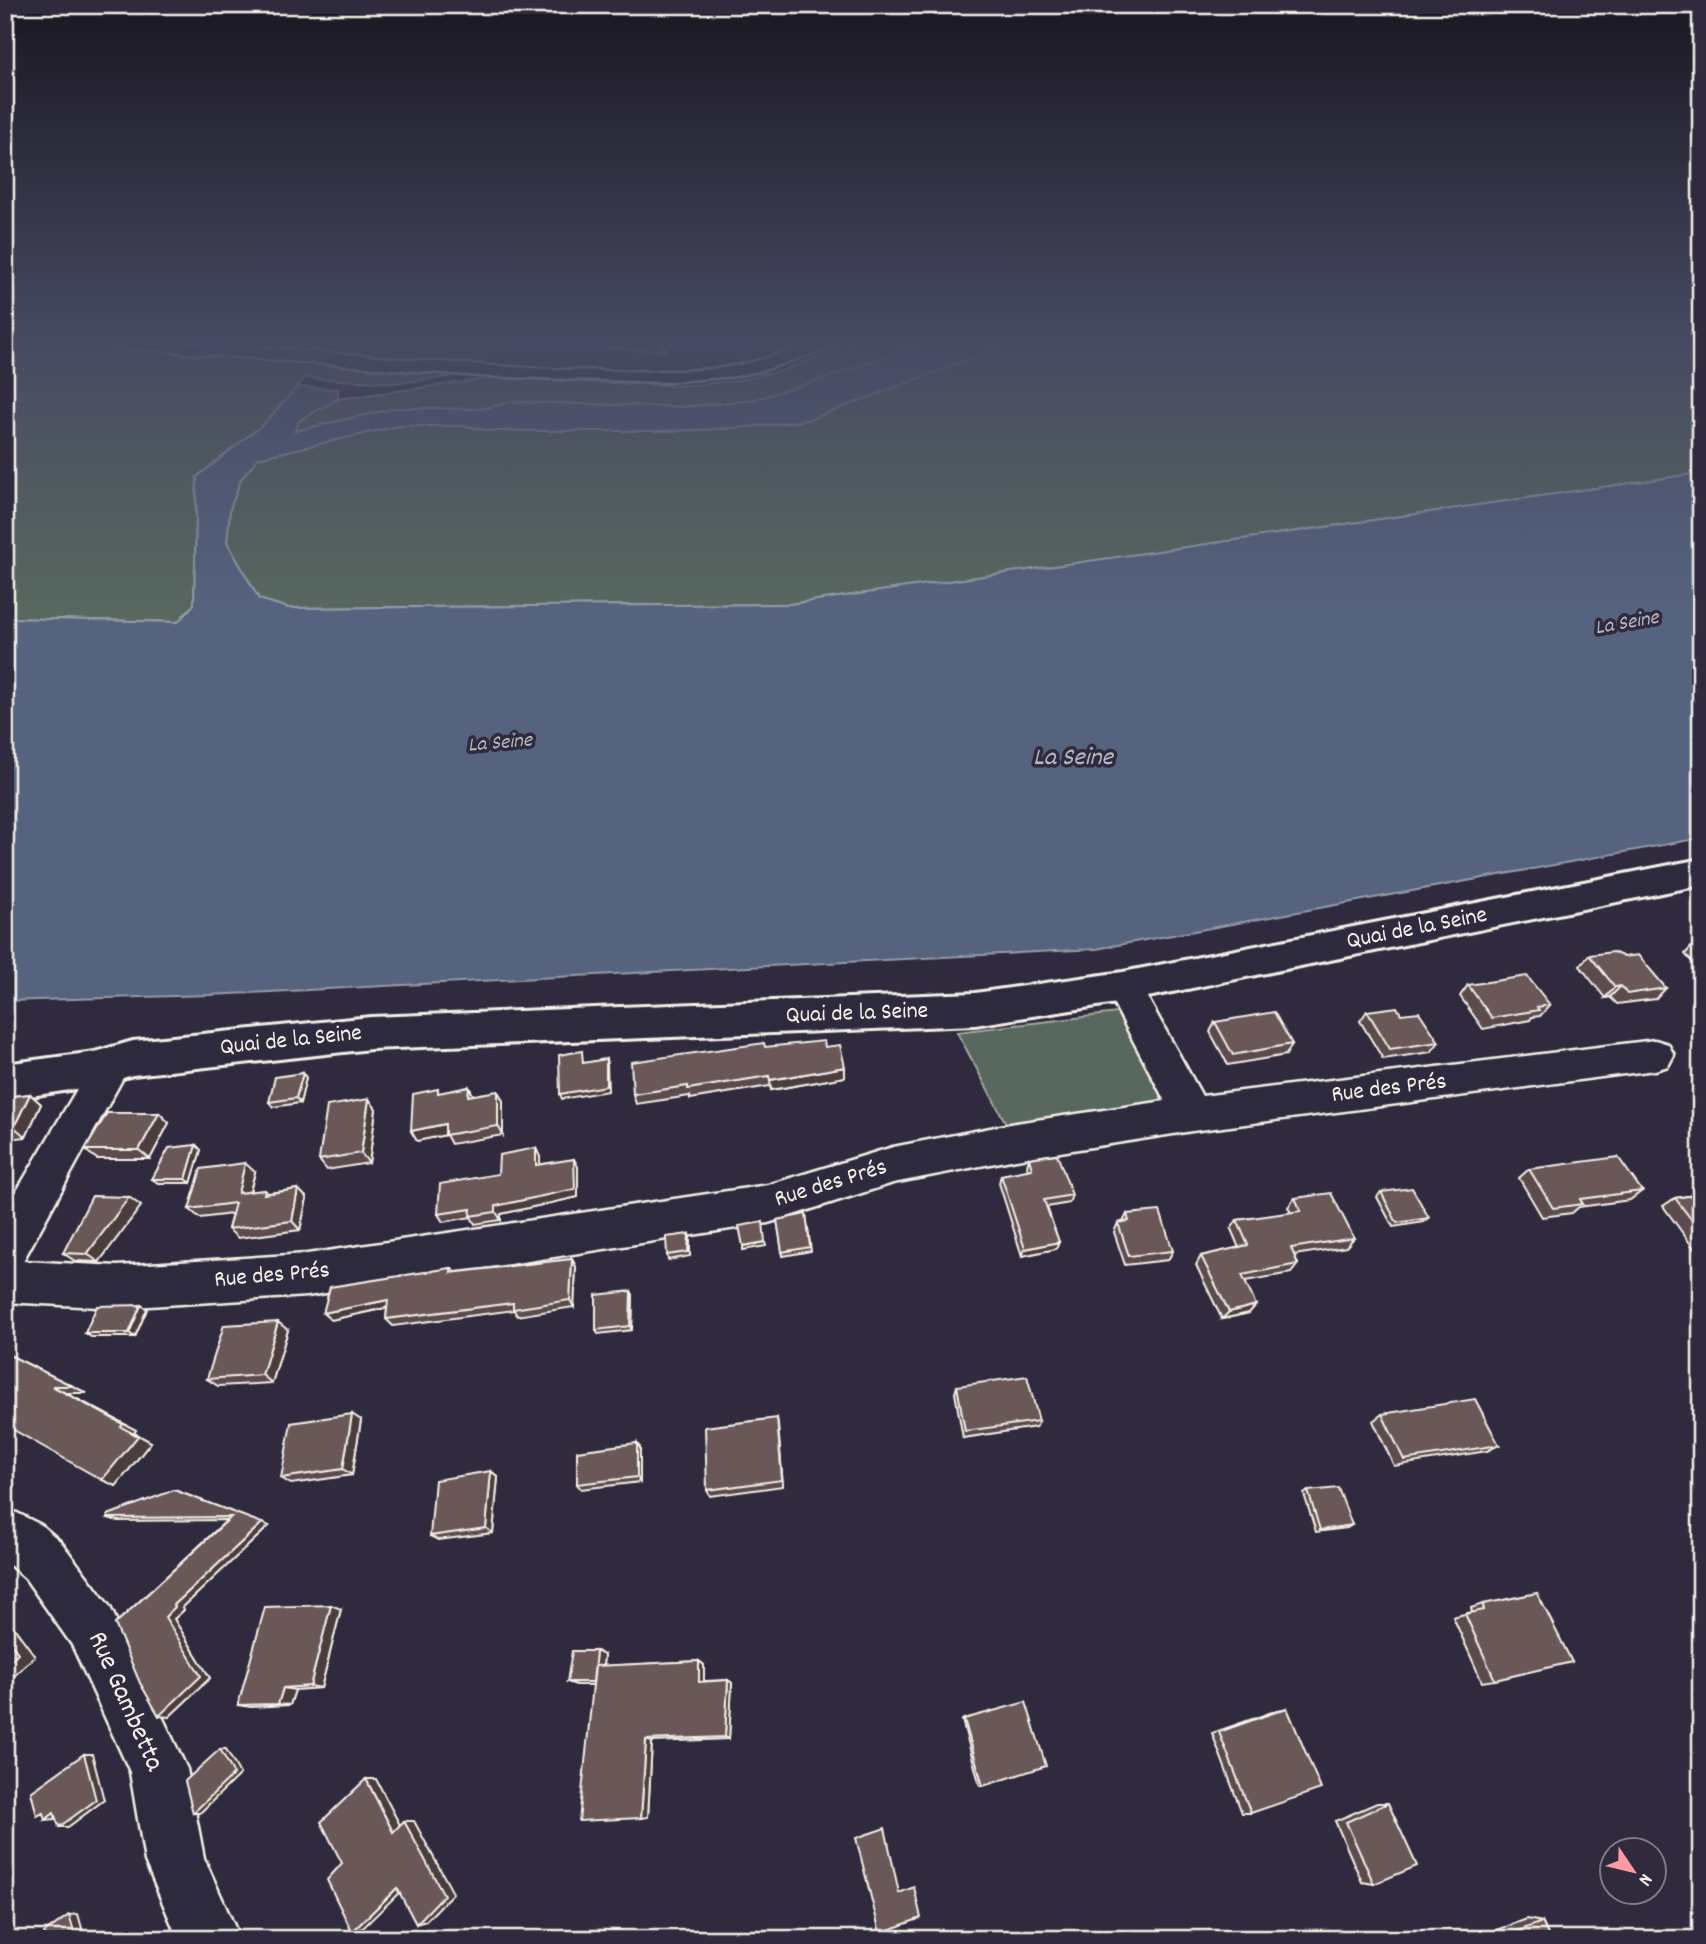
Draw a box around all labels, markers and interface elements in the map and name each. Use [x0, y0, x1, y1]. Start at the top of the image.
water label: La Seine [1593, 603, 1663, 644]
water label: La Seine [467, 726, 535, 762]
water label: La Seine [1033, 740, 1115, 777]
street label: Quai de la Seine [1344, 899, 1490, 959]
street label: Quai de la Seine [785, 995, 929, 1033]
street label: Quai de la Seine [218, 1017, 364, 1065]
street label: Rue des Prés [1329, 1065, 1449, 1113]
street label: Rue des Prés [771, 1151, 891, 1217]
street label: Rue des Prés [213, 1254, 331, 1298]
street label: Rue Gambetta [75, 1626, 173, 1779]
north arrow [1598, 1836, 1668, 1906]
text: N [1630, 1867, 1658, 1890]

